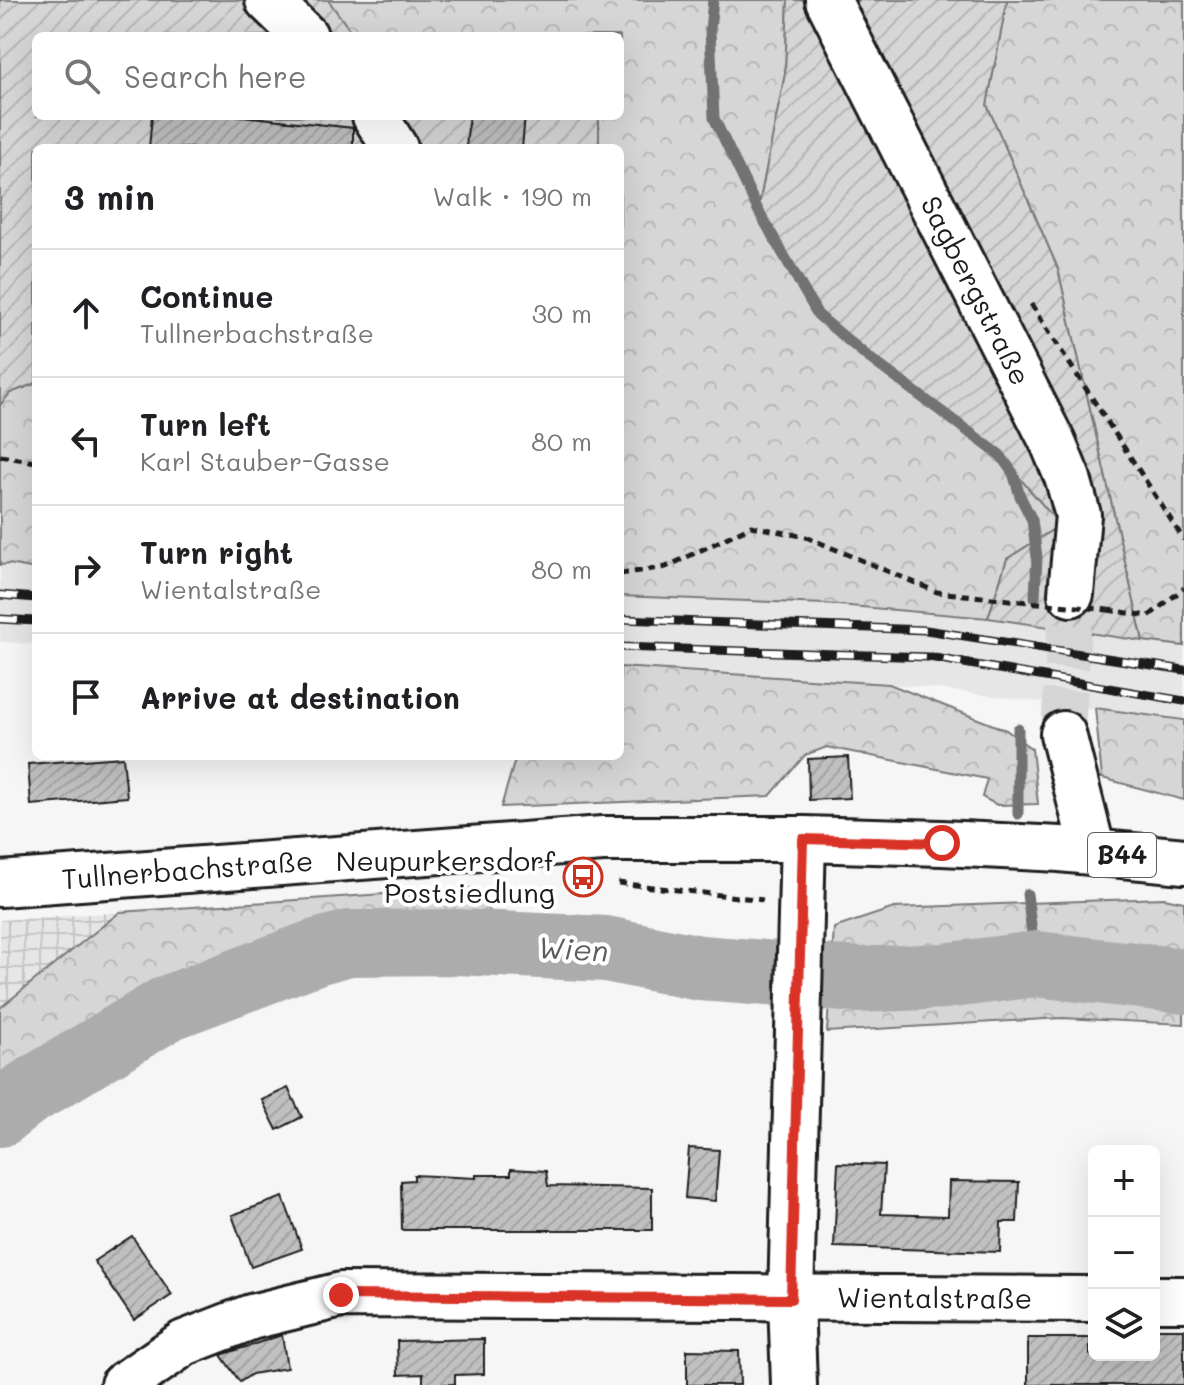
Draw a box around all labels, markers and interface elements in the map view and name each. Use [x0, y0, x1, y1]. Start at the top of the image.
search box [32, 32, 624, 120]
icon: search [60, 54, 104, 98]
text: Search here [124, 56, 307, 96]
text: 3 min [64, 174, 155, 219]
text: Walk · 190 m [433, 179, 592, 213]
street label: Sagbergstraße [913, 190, 1040, 391]
text: Continue [140, 276, 273, 316]
icon: ahead [64, 291, 108, 335]
text: 30 m [532, 296, 592, 330]
text: Tullnerbachstraße [140, 316, 374, 350]
text: Turn left [140, 404, 271, 444]
icon: left [64, 419, 108, 463]
text: 80 m [531, 424, 592, 458]
text: Karl Stauber-Gasse [140, 444, 390, 478]
text: Turn right [140, 532, 293, 572]
icon: right [64, 547, 108, 591]
text: 80 m [531, 552, 592, 586]
text: Wientalstraße [140, 572, 321, 606]
icon: arrive [64, 675, 108, 719]
text: Arrive at destination [140, 677, 460, 717]
route start [924, 825, 960, 861]
road number: B44 [1088, 833, 1156, 877]
street label: Tullnerbachstraße [60, 842, 314, 896]
place label: Neupurkersdorf Postsiedlung [336, 842, 556, 910]
bus stop icon: Neupurkersdorf Postsiedlung [562, 856, 604, 898]
water label: Wien [537, 926, 609, 970]
map controls [1088, 1145, 1160, 1361]
button: + [1088, 1145, 1160, 1217]
button: − [1088, 1217, 1160, 1289]
route end [323, 1277, 359, 1313]
street label: Wientalstraße [837, 1279, 1032, 1316]
button: layers [1088, 1289, 1160, 1361]

